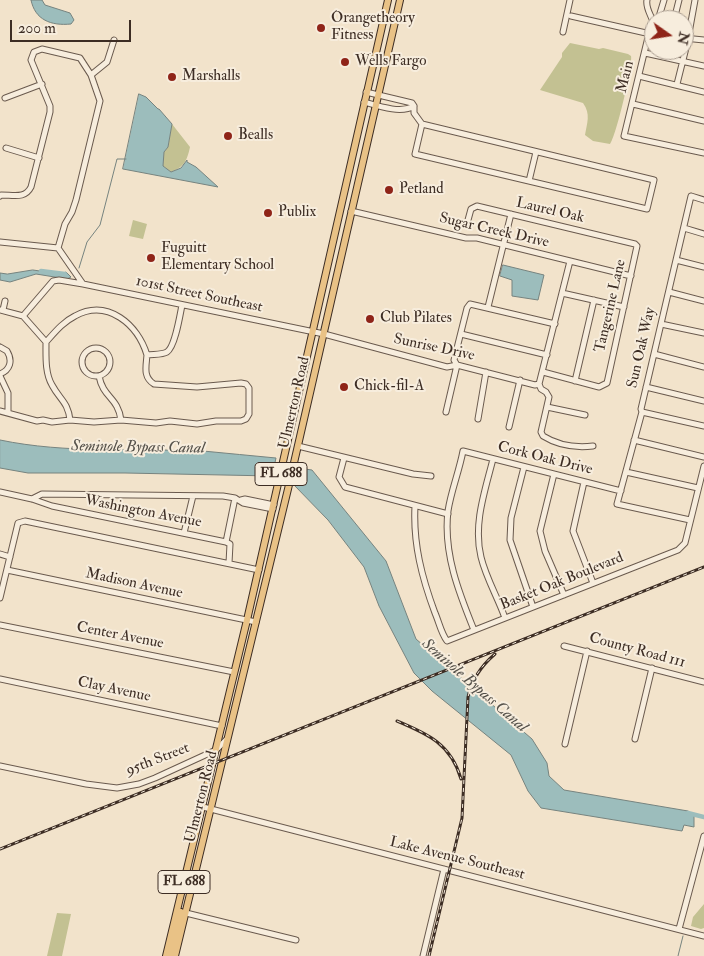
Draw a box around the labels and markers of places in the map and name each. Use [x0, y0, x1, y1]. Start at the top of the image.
place label: Orangetheory Fitness [331, 10, 415, 45]
marker: Orangetheory Fitness [315, 22, 327, 34]
place label: Wells Fargo [355, 53, 426, 71]
marker: Wells Fargo [339, 56, 351, 68]
place label: Marshalls [182, 68, 240, 86]
marker: Marshalls [166, 71, 178, 83]
place label: Bealls [238, 127, 273, 145]
marker: Bealls [222, 130, 234, 142]
place label: Petland [399, 181, 444, 199]
marker: Petland [383, 184, 395, 196]
place label: Publix [278, 204, 316, 222]
marker: Publix [262, 207, 274, 219]
place label: Fuguitt Elementary School [161, 240, 274, 275]
marker: Fuguitt Elementary School [145, 252, 157, 264]
place label: Club Pilates [380, 310, 452, 328]
marker: Club Pilates [364, 313, 376, 325]
place label: Chick-fil-A [354, 378, 424, 396]
marker: Chick-fil-A [338, 381, 350, 393]

